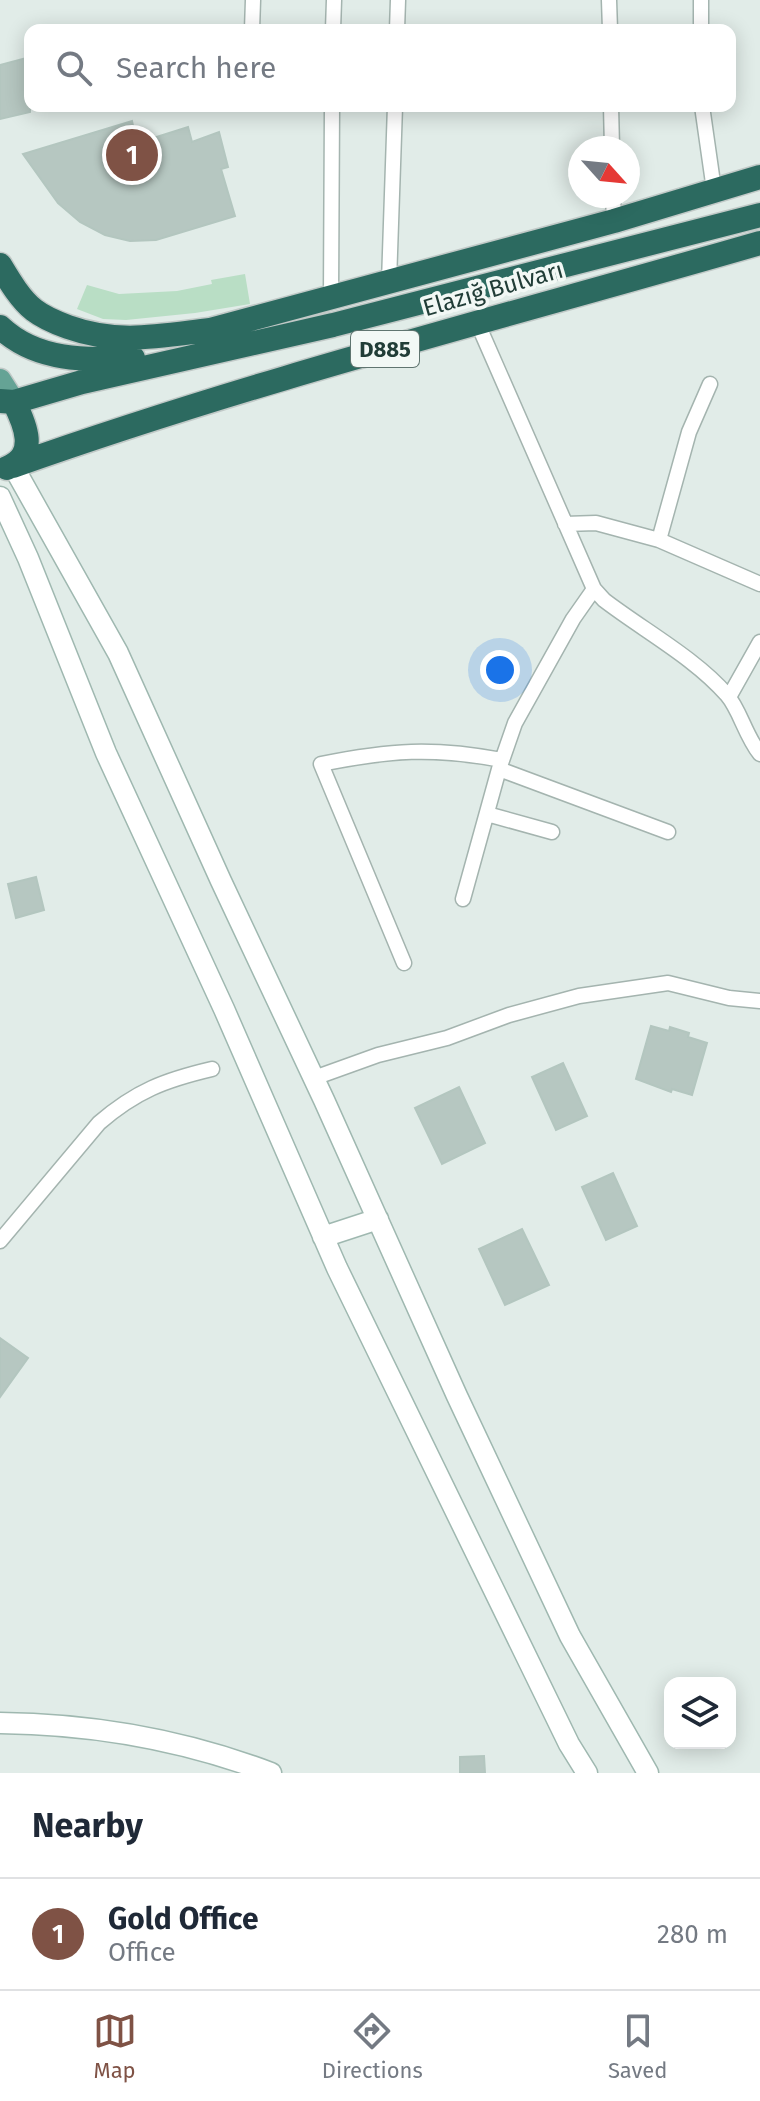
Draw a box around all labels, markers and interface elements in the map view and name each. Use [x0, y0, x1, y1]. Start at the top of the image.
search box [24, 24, 736, 112]
icon: search [52, 46, 96, 90]
text: Search here [116, 50, 276, 86]
pin: 1 [106, 125, 158, 185]
north arrow [568, 136, 640, 208]
street label: Elazığ Bulvarı [420, 256, 566, 322]
road number: D885 [351, 331, 419, 367]
your location [480, 650, 520, 690]
map controls [664, 1677, 736, 1749]
button: layers [664, 1677, 736, 1749]
text: Nearby [32, 1805, 143, 1846]
text: Gold Office [108, 1901, 258, 1937]
text: 1 [52, 1919, 64, 1950]
text: 280 m [657, 1919, 728, 1950]
text: Office [108, 1937, 176, 1968]
tab: Map [93, 2009, 137, 2084]
tab: Directions [322, 2009, 423, 2084]
tab: Saved [608, 2009, 667, 2084]

